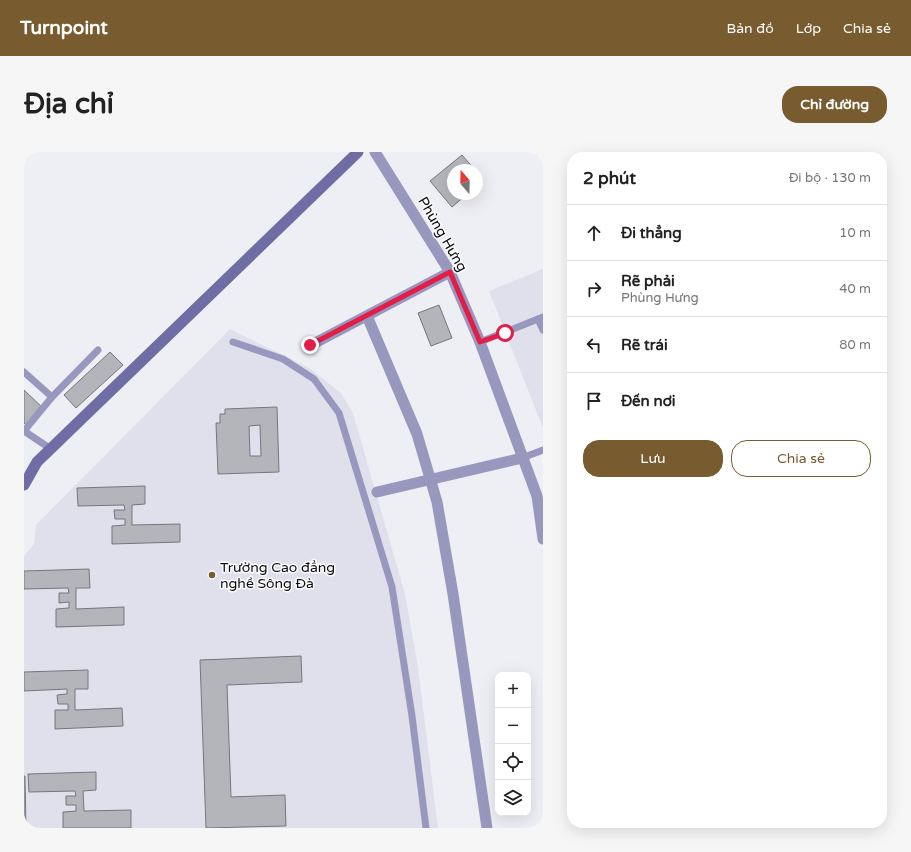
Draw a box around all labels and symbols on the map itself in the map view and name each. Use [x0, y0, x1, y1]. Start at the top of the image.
north arrow [447, 164, 483, 200]
street label: Phùng Hưng [414, 194, 471, 275]
route start [496, 324, 514, 342]
route end [301, 336, 319, 354]
place label: Trường Cao đẳng nghề Sông Đà [220, 559, 335, 592]
marker: Trường Cao đẳng nghề Sông Đà [207, 570, 217, 580]

